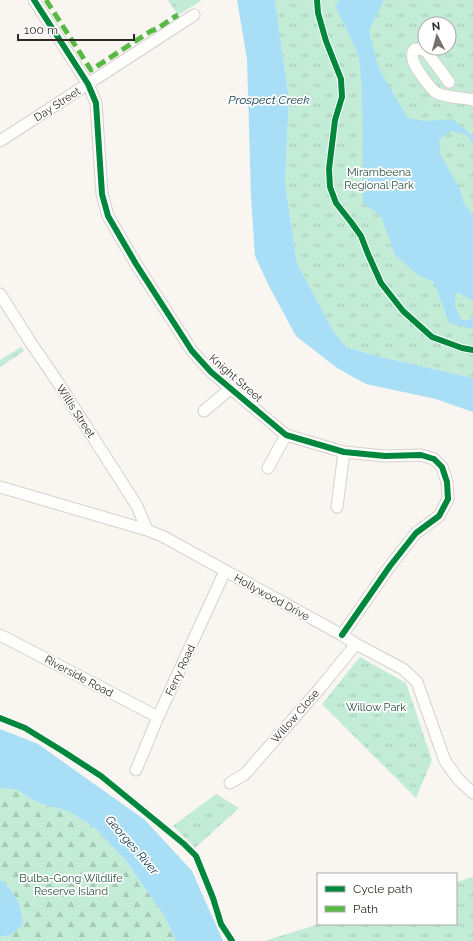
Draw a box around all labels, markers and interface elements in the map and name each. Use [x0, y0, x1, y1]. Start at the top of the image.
scale bar [18, 16, 134, 42]
north arrow [417, 16, 457, 56]
text: N [431, 20, 441, 33]
text: 100 m [24, 23, 58, 37]
street label: Day Street [32, 84, 83, 124]
water label: Prospect Creek [228, 93, 310, 107]
park label: Mirambeena Regional Park [344, 166, 414, 192]
street label: Knight Street [206, 352, 265, 405]
street label: Willis Street [54, 382, 98, 441]
street label: Hollywood Drive [232, 571, 312, 624]
street label: Ferry Road [163, 642, 198, 698]
street label: Riverside Road [42, 653, 115, 700]
street label: Willow Close [269, 687, 322, 746]
park label: Willow Park [346, 701, 406, 714]
water label: Georges River [102, 812, 162, 878]
park label: Bulba-Gong Wildlife Reserve Island [19, 872, 123, 898]
legend [317, 873, 457, 925]
text: Cycle path [353, 882, 412, 896]
text: Path [353, 902, 378, 916]

